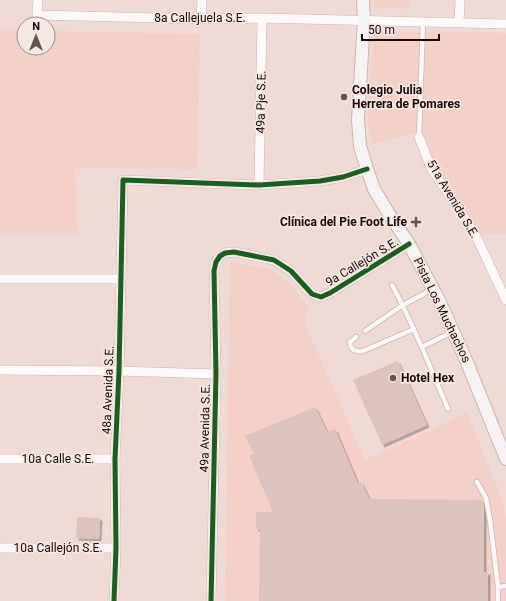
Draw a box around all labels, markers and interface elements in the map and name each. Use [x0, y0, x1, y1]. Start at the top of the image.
street label: 8a Callejuela S.E. [154, 11, 246, 25]
north arrow [16, 16, 56, 56]
scale bar [362, 16, 439, 42]
text: N [32, 20, 40, 33]
text: 50 m [368, 23, 395, 37]
street label: 49a Pje S.E. [253, 70, 269, 134]
place label: Colegio Julia Herrera de Pomares [352, 83, 460, 111]
marker: Colegio Julia Herrera de Pomares [339, 92, 349, 102]
street label: 51a Avenida S.E. [424, 157, 482, 241]
place label: Clínica del Pie Foot Life [280, 215, 408, 229]
marker: Clínica del Pie Foot Life [410, 216, 422, 228]
street label: 9a Callejón S.E. [323, 235, 401, 289]
street label: Pista Los Muchachos [410, 255, 474, 365]
street label: 48a Avenida S.E. [99, 345, 117, 435]
place label: Hotel Hex [401, 371, 455, 385]
marker: Hotel Hex [388, 373, 398, 383]
street label: 49a Avenida S.E. [197, 384, 213, 472]
street label: 10a Calle S.E. [22, 452, 94, 466]
street label: 10a Callejón S.E. [13, 541, 103, 555]

